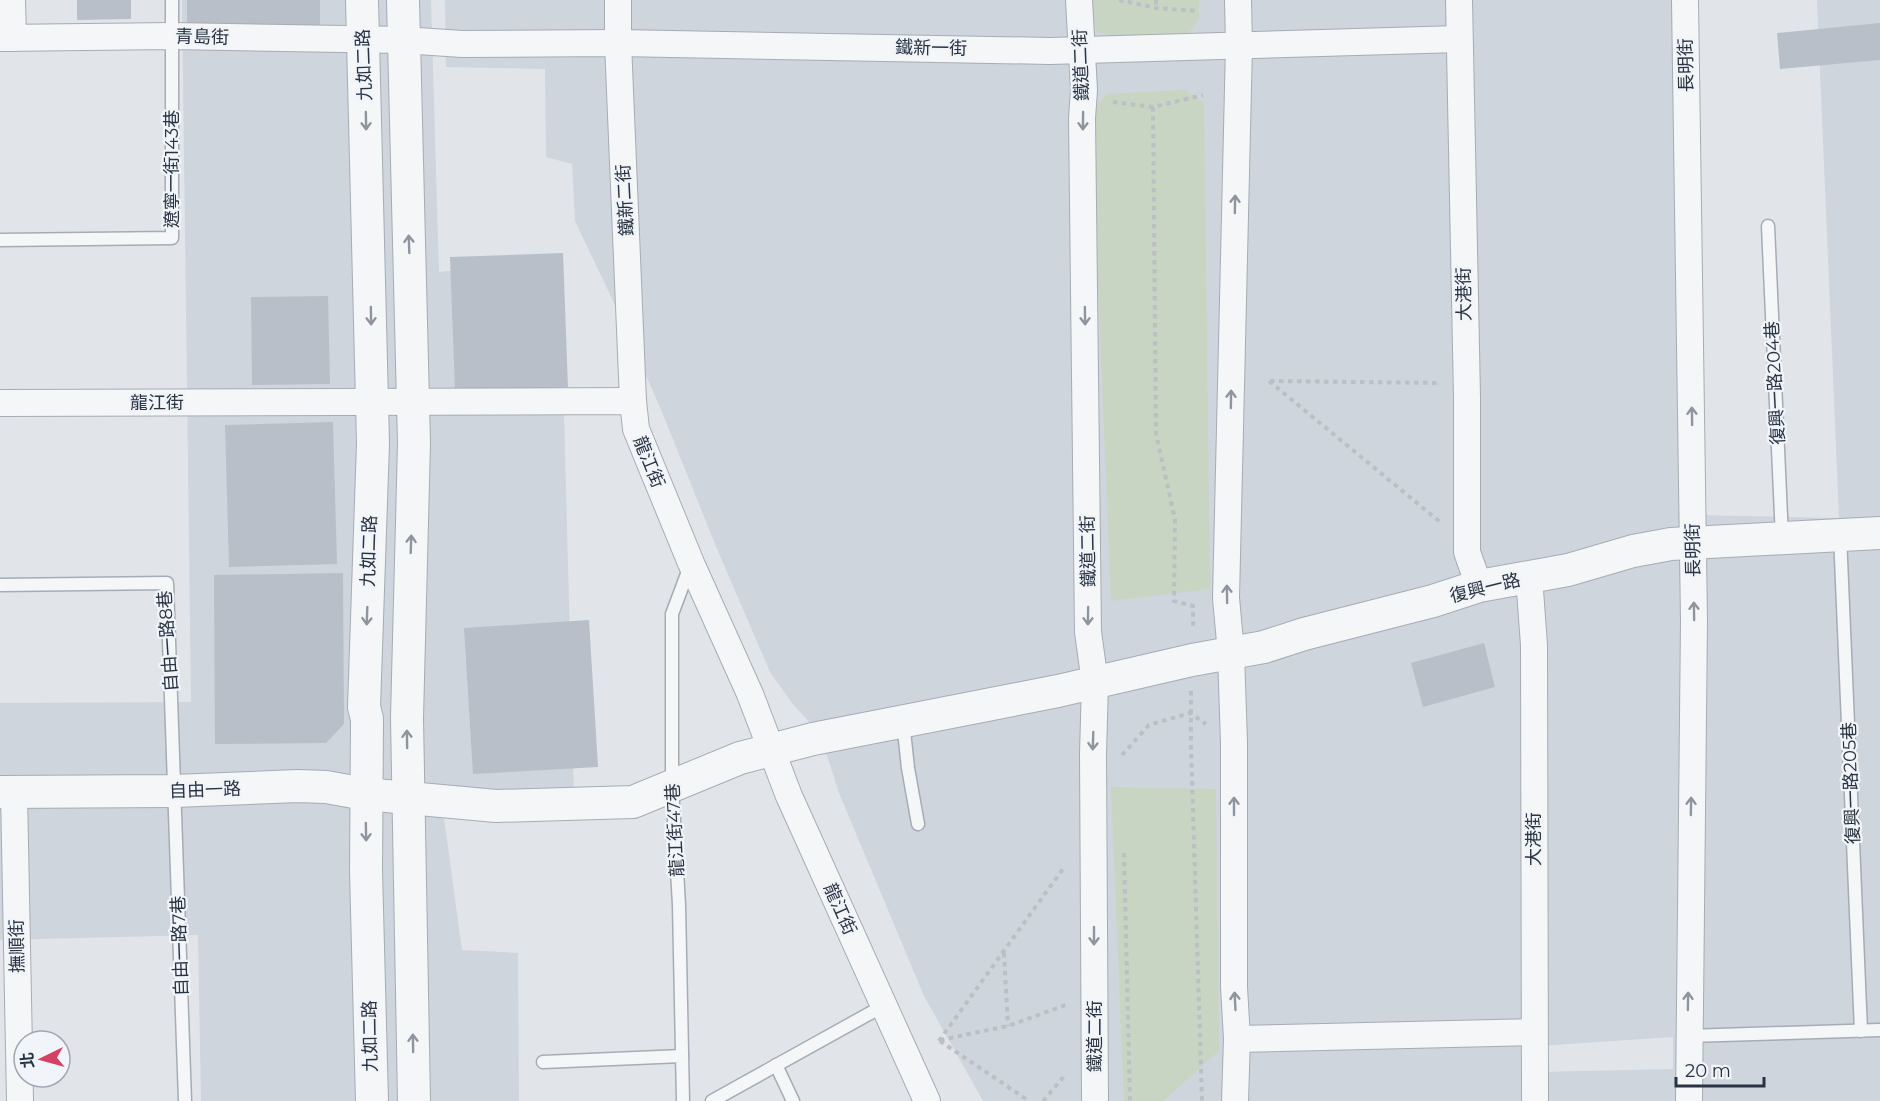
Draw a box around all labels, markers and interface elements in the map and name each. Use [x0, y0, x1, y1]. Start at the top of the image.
street label: 青島街 [175, 26, 229, 48]
street label: 九如二路 [352, 29, 376, 101]
street label: 鐵道二街 [1069, 29, 1093, 101]
street label: 鐵新一街 [895, 36, 967, 60]
street label: 長明街 [1675, 38, 1697, 92]
street label: 遼寧一街143巷 [161, 110, 183, 228]
one-way arrow [360, 111, 372, 131]
one-way arrow [1077, 111, 1088, 131]
street label: 鐵新二街 [612, 163, 638, 237]
one-way arrow [1229, 195, 1241, 215]
one-way arrow [403, 235, 414, 255]
street label: 大港街 [1453, 267, 1475, 321]
one-way arrow [365, 306, 377, 326]
one-way arrow [1079, 306, 1091, 326]
street label: 復興一路204巷 [1761, 321, 1789, 445]
one-way arrow [1225, 390, 1236, 410]
street label: 龍江街 [130, 392, 184, 414]
one-way arrow [1686, 406, 1697, 426]
street label: 龍江街 [629, 433, 669, 491]
street label: 九如二路 [357, 515, 381, 587]
street label: 鐵道二街 [1076, 515, 1100, 587]
street label: 長明街 [1682, 523, 1704, 577]
one-way arrow [406, 535, 417, 555]
street label: 復興一路 [1447, 569, 1523, 607]
one-way arrow [1221, 585, 1232, 605]
street label: 自由一路8巷 [153, 590, 183, 692]
one-way arrow [1688, 601, 1700, 621]
one-way arrow [361, 606, 372, 626]
one-way arrow [1082, 606, 1094, 626]
street label: 復興一路205巷 [1838, 722, 1864, 844]
one-way arrow [401, 730, 413, 750]
one-way arrow [1088, 731, 1099, 751]
street label: 自由一路 [169, 778, 241, 802]
street label: 龍江街47巷 [662, 783, 688, 877]
one-way arrow [1228, 796, 1240, 816]
one-way arrow [1686, 796, 1697, 816]
street label: 大港街 [1523, 812, 1545, 866]
one-way arrow [360, 821, 372, 841]
street label: 龍江街 [819, 880, 861, 938]
street label: 自由一路7巷 [167, 895, 193, 997]
street label: 撫順街 [6, 919, 28, 973]
one-way arrow [1088, 926, 1100, 946]
one-way arrow [1229, 991, 1240, 1011]
one-way arrow [1683, 991, 1694, 1011]
street label: 九如二路 [358, 1000, 382, 1072]
street label: 鐵道二街 [1084, 1000, 1106, 1072]
north arrow [12, 1029, 72, 1089]
one-way arrow [407, 1033, 419, 1053]
scale bar [1676, 1050, 1764, 1088]
text: 北 [17, 1051, 38, 1069]
text: 20 m [1685, 1060, 1731, 1082]

